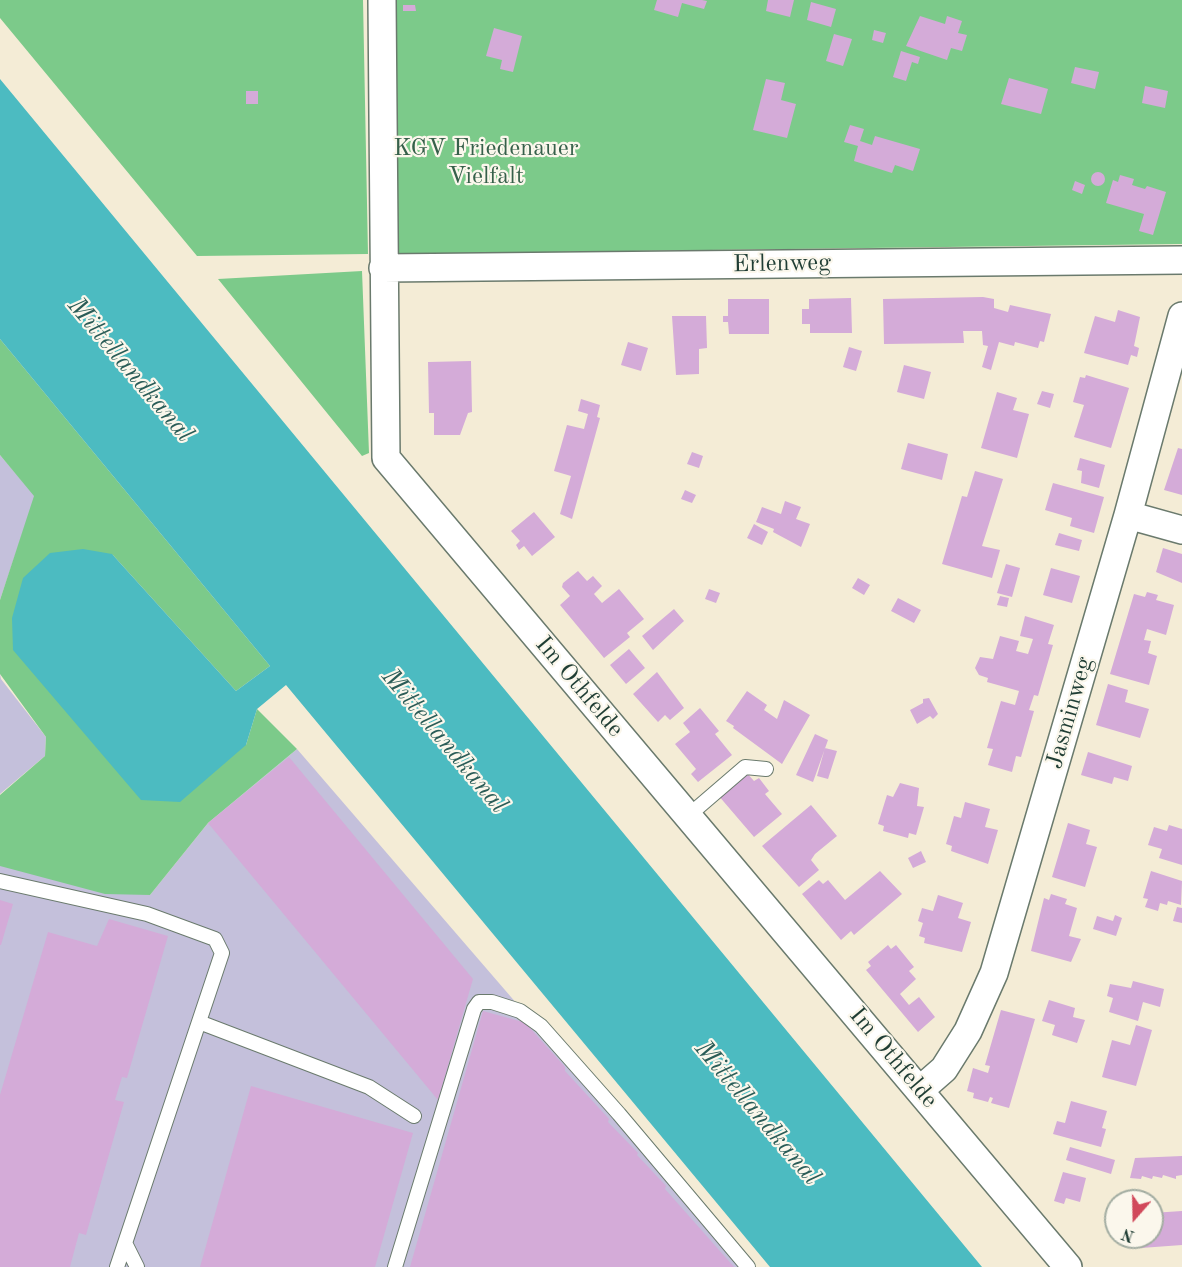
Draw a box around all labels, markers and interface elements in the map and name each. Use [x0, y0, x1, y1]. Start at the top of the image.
park label: KGV Friedenauer Vielfalt [393, 135, 579, 191]
street label: Erlenweg [733, 249, 831, 279]
water label: Mittellandkanal [60, 291, 200, 449]
street label: Im Othfelde [529, 631, 629, 743]
street label: Jasminweg [1040, 654, 1100, 772]
water label: Mittellandkanal [374, 662, 514, 820]
street label: Im Othfelde [843, 1002, 943, 1114]
water label: Mittellandkanal [687, 1034, 827, 1192]
north arrow [1104, 1189, 1164, 1249]
text: N [1120, 1224, 1137, 1244]

